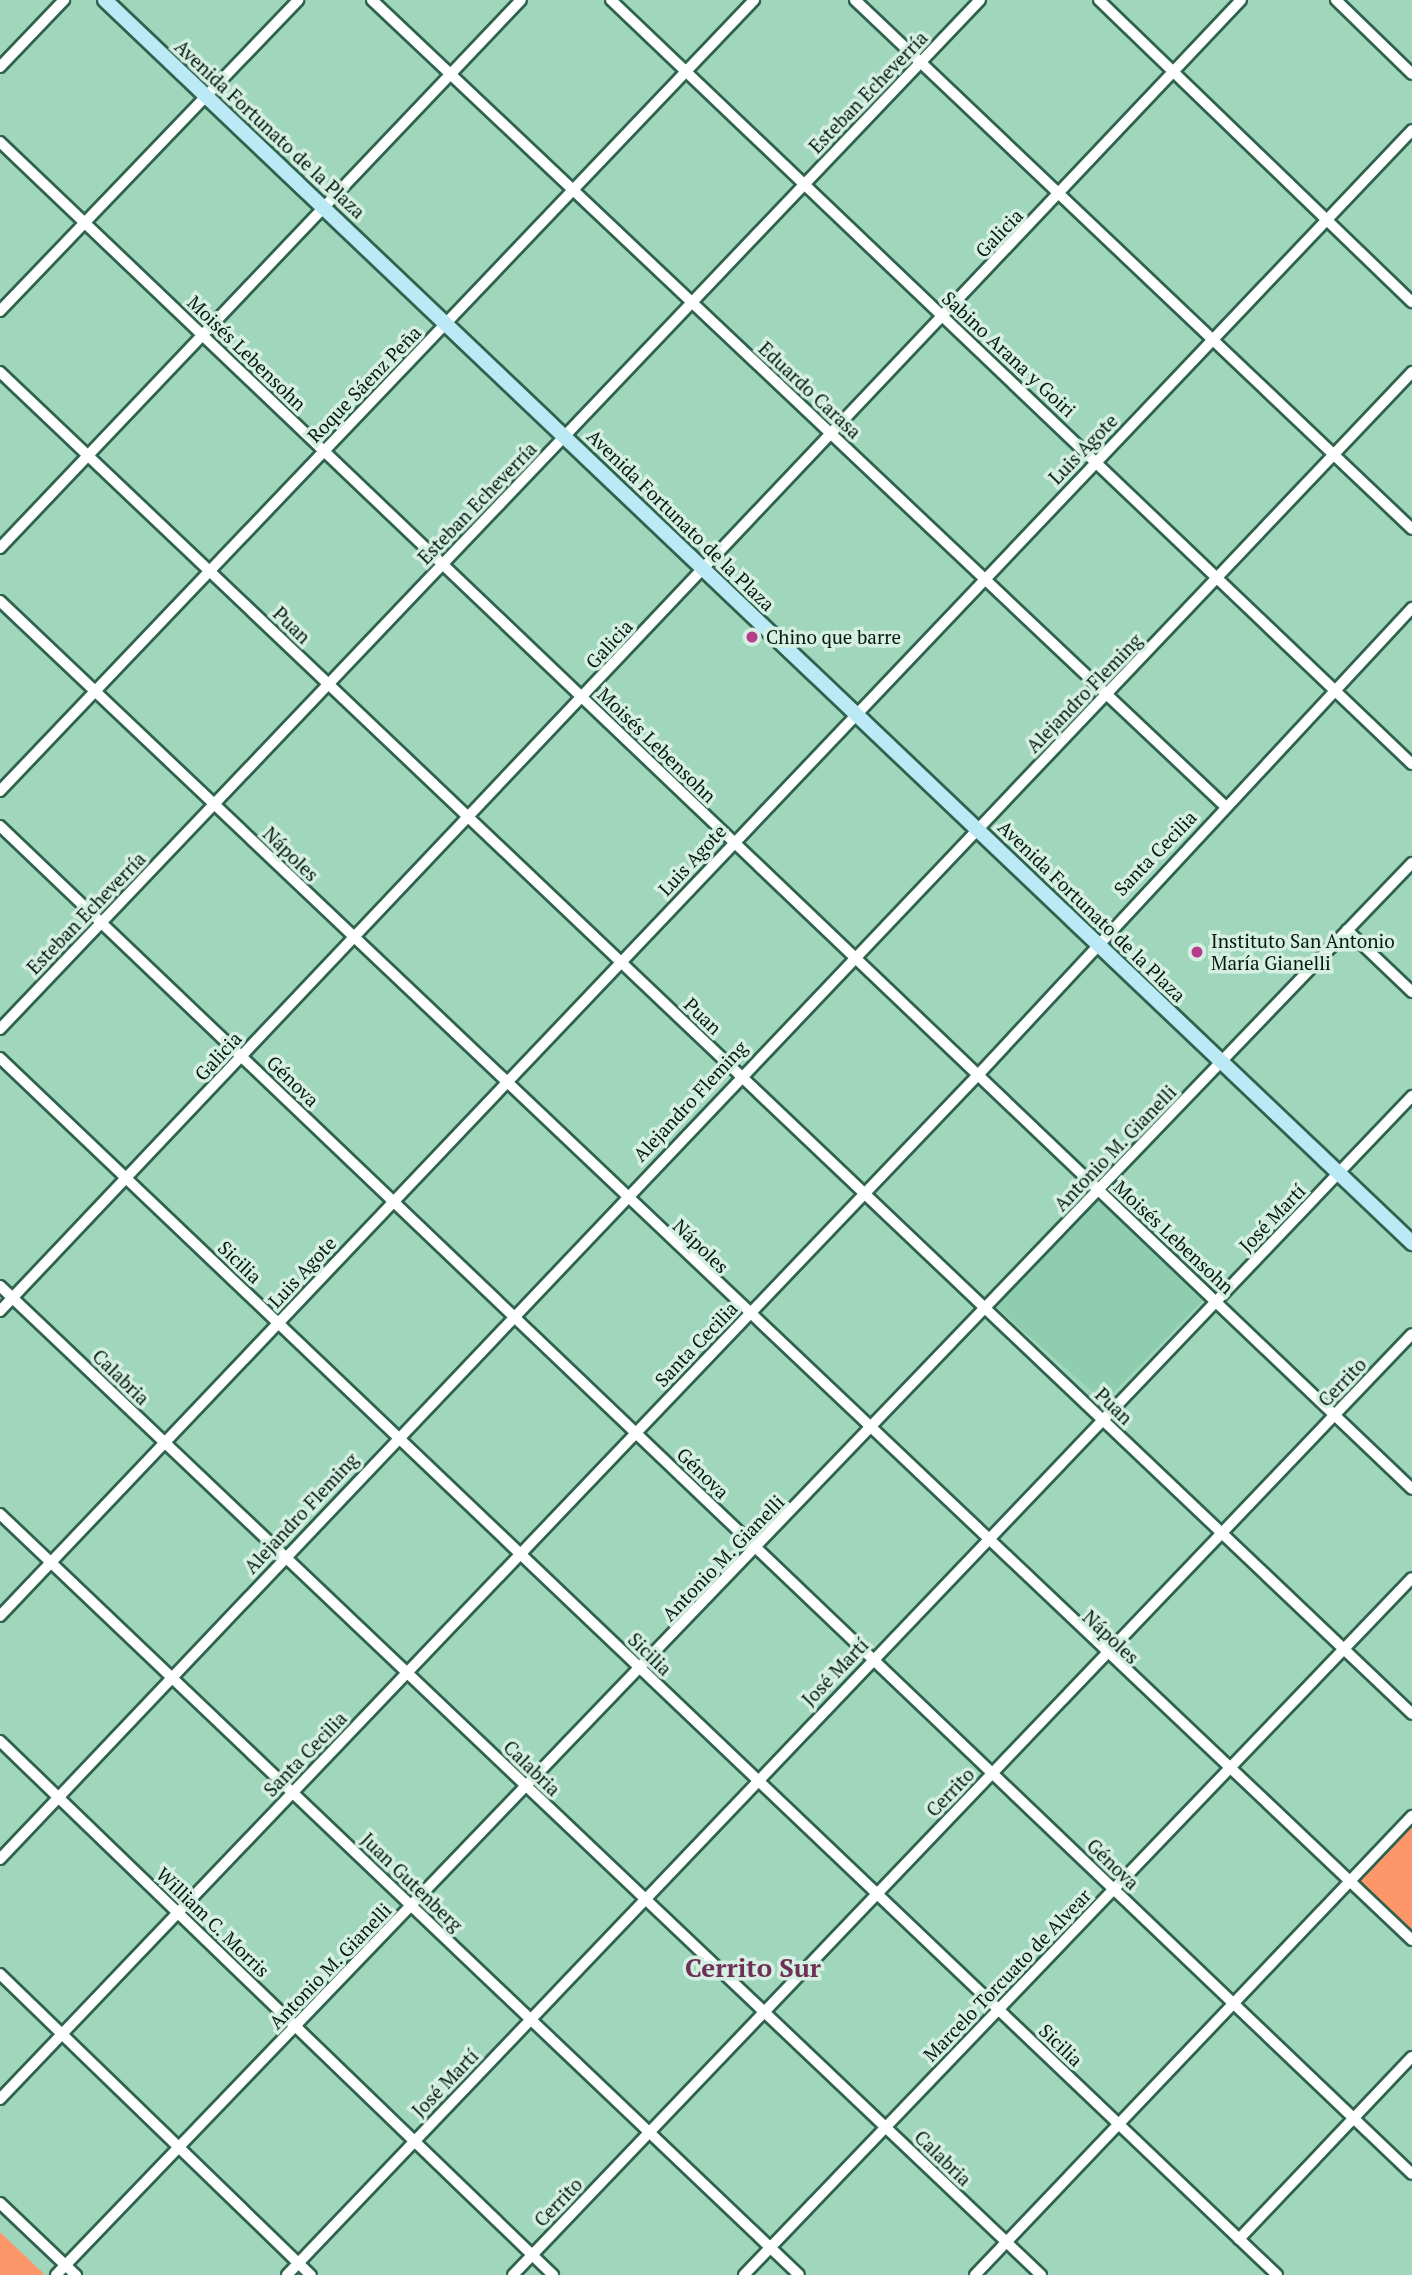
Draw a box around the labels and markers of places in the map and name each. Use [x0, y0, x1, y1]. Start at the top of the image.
place label: Chino que barre [766, 626, 901, 648]
marker: Chino que barre [744, 629, 760, 645]
place label: Instituto San Antonio María Gianelli [1211, 930, 1395, 974]
marker: Instituto San Antonio María Gianelli [1189, 944, 1205, 960]

